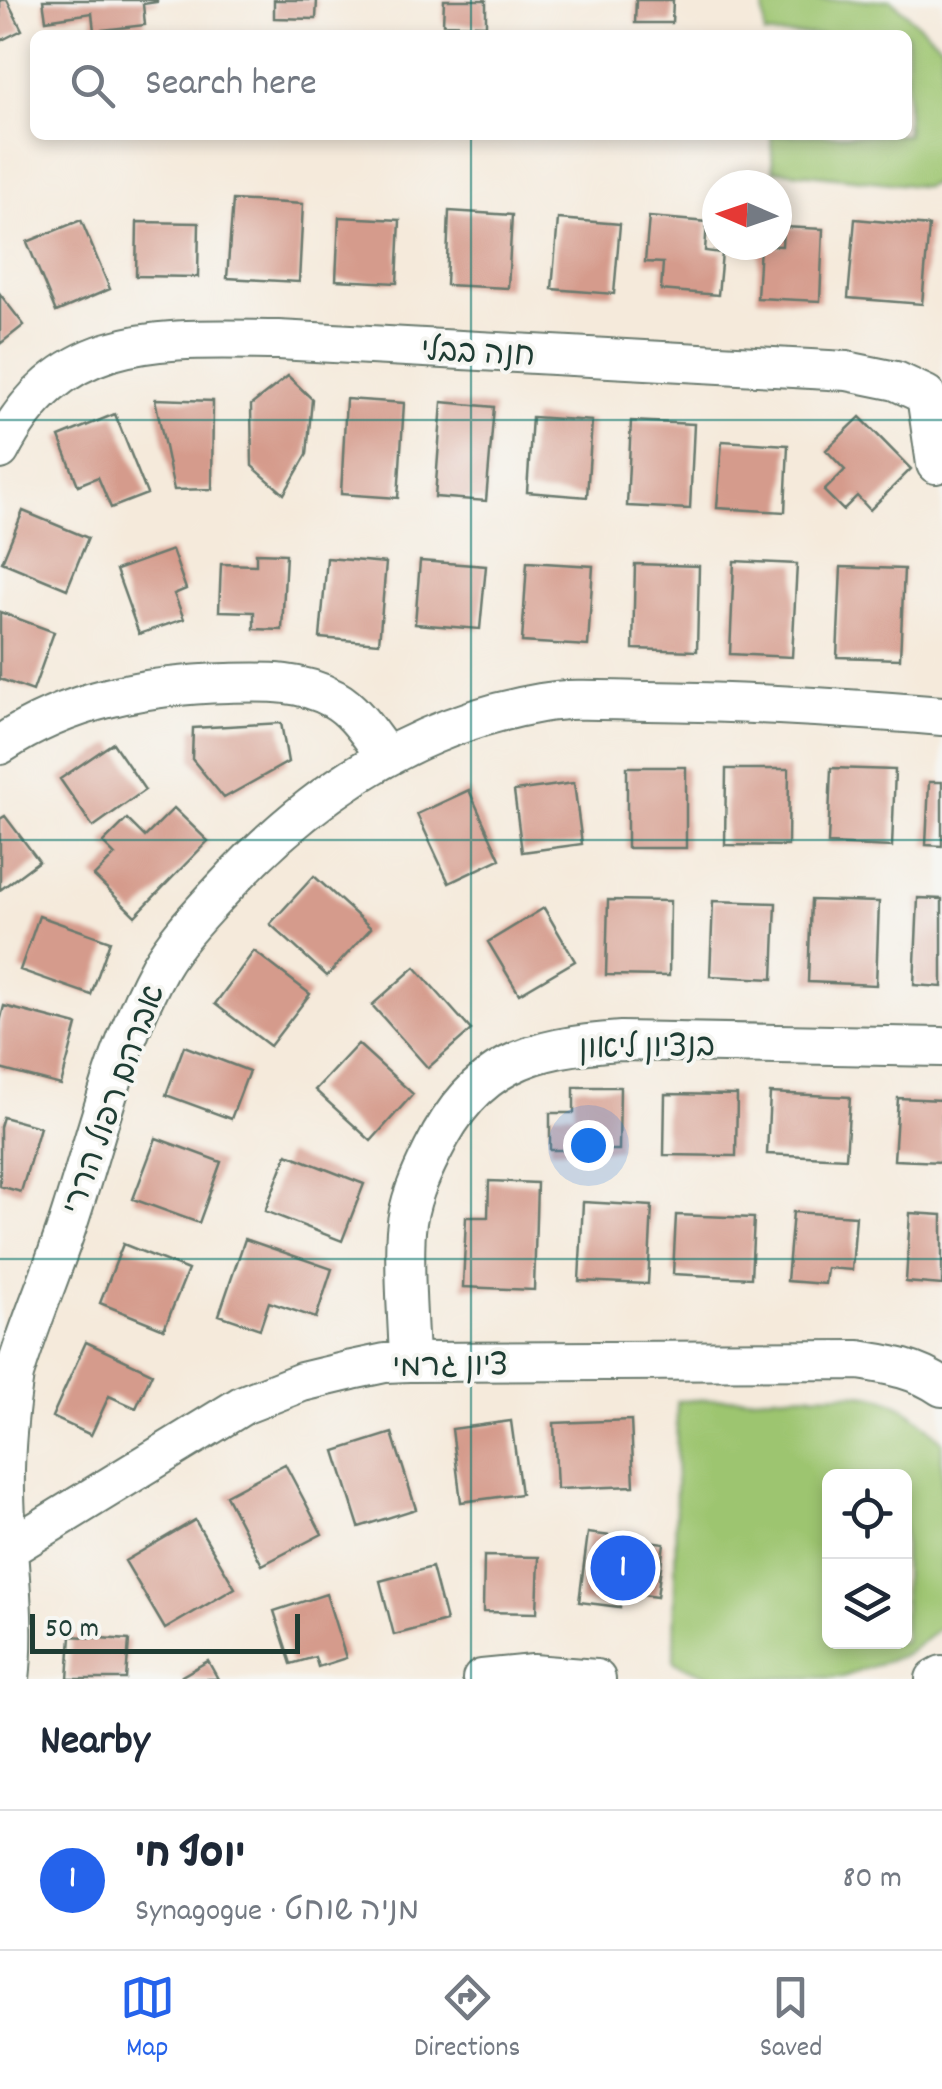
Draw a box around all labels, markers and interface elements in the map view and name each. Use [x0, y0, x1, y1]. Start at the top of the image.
search box [30, 30, 912, 140]
icon: search [65, 58, 120, 113]
text: Search here [145, 58, 317, 113]
north arrow [702, 170, 792, 260]
street label: חנה בבלי [420, 330, 536, 382]
street label: אברהם רפול הררי [54, 979, 180, 1222]
street label: בנציון ליאון [579, 1026, 716, 1074]
your location [563, 1120, 614, 1171]
street label: ציון גרמי [392, 1345, 508, 1393]
map controls [822, 1469, 912, 1649]
button: locate [822, 1469, 912, 1559]
pin: 1 [590, 1530, 656, 1606]
button: layers [822, 1559, 912, 1649]
scale bar [30, 1609, 300, 1654]
text: 50 m [45, 1611, 99, 1651]
text: Nearby [40, 1714, 150, 1774]
text: יוסף חי [135, 1830, 245, 1885]
text: 1 [69, 1857, 76, 1903]
text: 80 m [842, 1857, 902, 1903]
text: Synagogue · מניה שוחט [135, 1890, 419, 1936]
tab: Map [120, 1970, 175, 2070]
tab: Directions [414, 1970, 520, 2070]
tab: Saved [760, 1970, 822, 2070]

